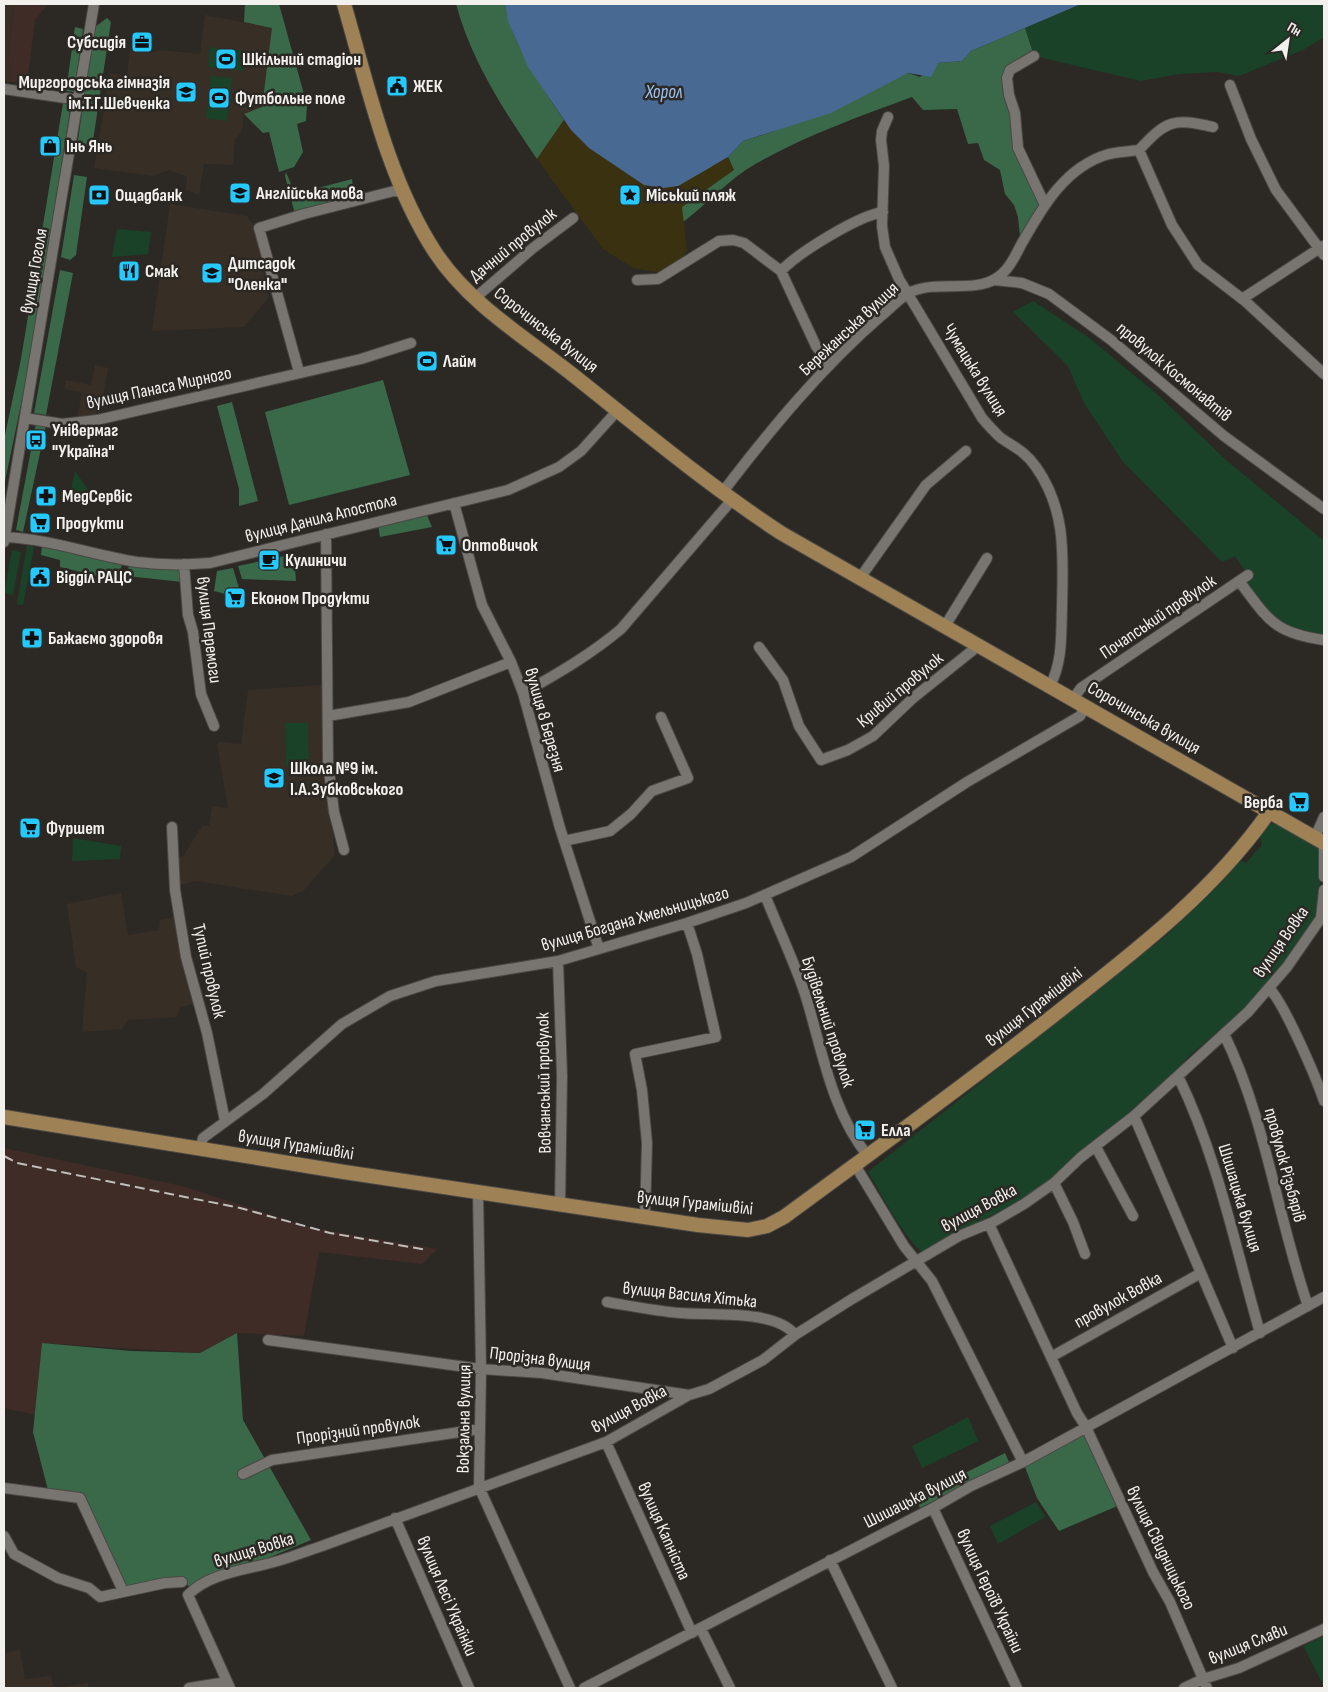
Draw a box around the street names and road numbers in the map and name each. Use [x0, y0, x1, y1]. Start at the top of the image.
street label: Дачний провулок [465, 203, 561, 286]
street label: вулиця Гоголя [16, 227, 52, 315]
street label: Бережанська вулиця [795, 278, 903, 380]
street label: Сорочинська вулиця [490, 283, 602, 377]
street label: провулок Космонавтів [1112, 318, 1236, 426]
street label: Чумацька вулиця [938, 320, 1012, 420]
street label: вулиця Панаса Мирного [85, 362, 233, 414]
street label: вулиця Данила Апостола [243, 489, 399, 547]
street label: Почапський провулок [1096, 570, 1220, 663]
street label: вулиця Перемоги [192, 576, 226, 684]
street label: Кривий провулок [853, 648, 947, 732]
street label: вулиця 8 Березня [520, 666, 570, 774]
street label: Сорочинська вулиця [1084, 677, 1204, 759]
street label: вулиця Богдана Хмельницького [539, 882, 731, 956]
street label: вулиця Вовка [1249, 902, 1313, 982]
street label: Тупий провулок [188, 922, 230, 1021]
street label: Будівельний провулок [797, 954, 859, 1090]
street label: вулиця Гурамішвілі [982, 963, 1086, 1051]
street label: Вовчанський провулок [532, 1012, 556, 1154]
street label: провулок Різьбярів [1260, 1105, 1310, 1225]
street label: вулиця Гурамішвілі [237, 1126, 355, 1164]
street label: Шишацька вулиця [1214, 1141, 1266, 1255]
street label: вулиця Вовка [938, 1179, 1020, 1237]
street label: вулиця Гурамішвілі [636, 1186, 754, 1220]
street label: провулок Вовка [1070, 1267, 1166, 1333]
street label: вулиця Василя Хітька [622, 1278, 758, 1312]
street label: Прорізна вулиця [488, 1342, 592, 1376]
street label: Вокзальна вулиця [453, 1364, 475, 1474]
street label: вулиця Вовка [588, 1380, 670, 1438]
street label: Прорізний провулок [295, 1411, 421, 1449]
street label: Шишацька вулиця [860, 1463, 970, 1533]
street label: вулиця Капніста [633, 1479, 695, 1583]
street label: вулиця Свидницького [1122, 1483, 1200, 1613]
street label: вулиця Героїв України [952, 1526, 1028, 1656]
street label: вулиця Вовка [212, 1528, 296, 1572]
street label: вулиця Лесі Українки [412, 1533, 482, 1659]
street label: вулиця Слави [1206, 1619, 1290, 1669]

